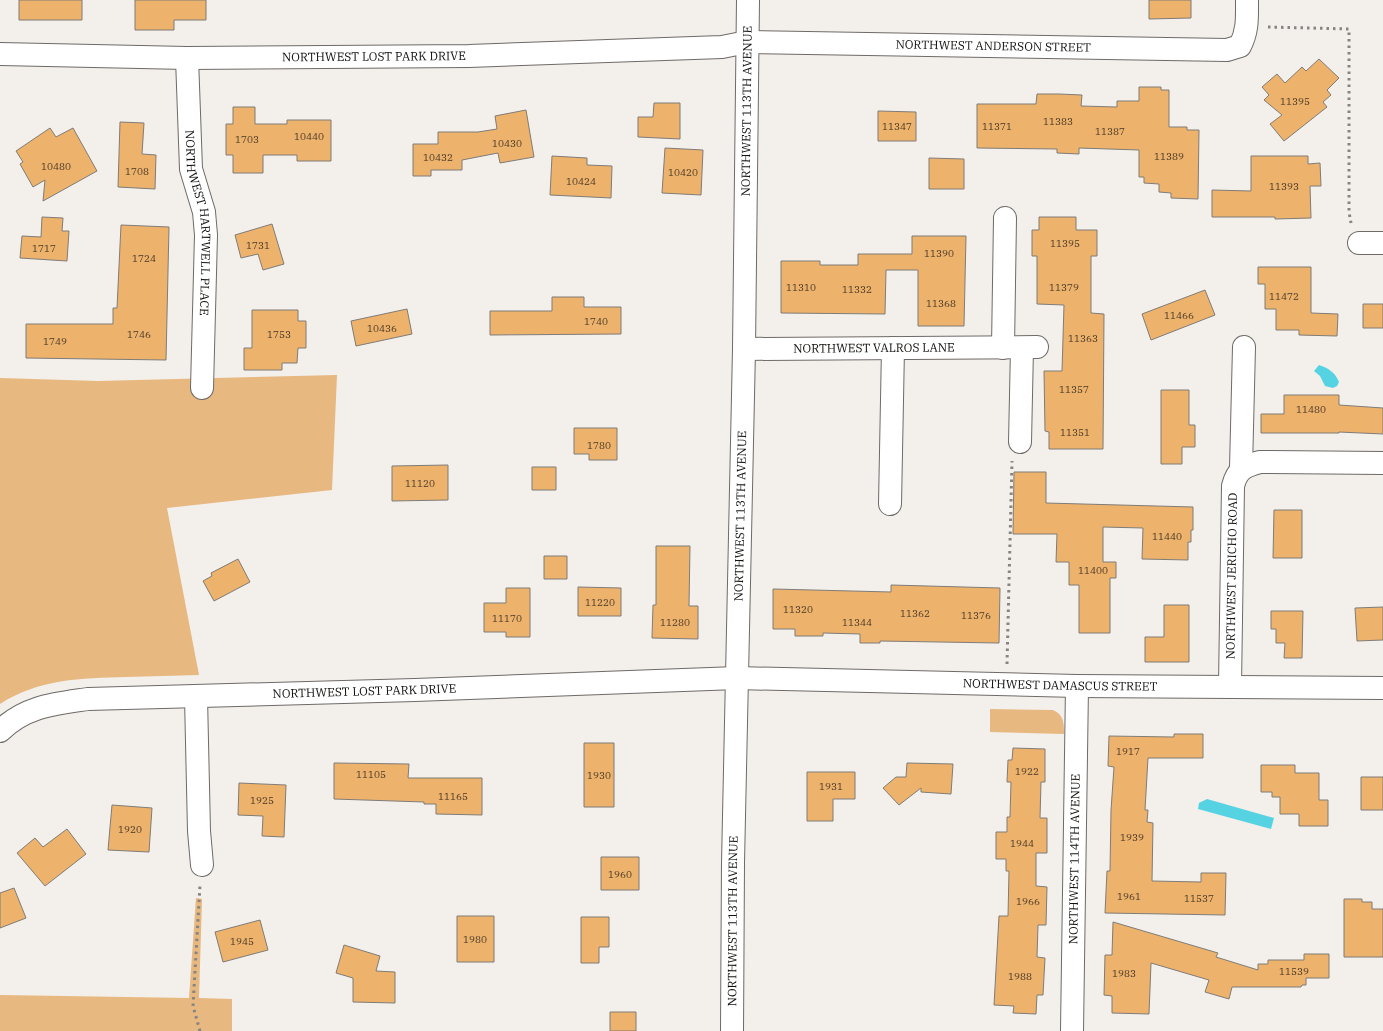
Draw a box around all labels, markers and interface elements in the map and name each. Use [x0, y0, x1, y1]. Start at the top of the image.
street label: NORTHWEST 113TH AVENUE [738, 26, 755, 197]
street label: NORTHWEST ANDERSON STREET [895, 36, 1091, 55]
street label: NORTHWEST LOST PARK DRIVE [282, 48, 466, 64]
house number: 11395 [1280, 95, 1310, 108]
house number: 11383 [1043, 115, 1073, 128]
house number: 11347 [882, 120, 912, 133]
house number: 11371 [982, 120, 1012, 133]
house number: 11387 [1095, 125, 1125, 138]
street label: NORTHWEST HARTWELL PLACE [183, 130, 214, 316]
house number: 10440 [294, 130, 324, 143]
house number: 1703 [235, 133, 259, 146]
house number: 10430 [492, 137, 522, 150]
house number: 11389 [1154, 150, 1184, 163]
house number: 10432 [423, 151, 453, 164]
house number: 10480 [41, 160, 71, 173]
house number: 1708 [125, 165, 149, 178]
house number: 10420 [668, 166, 698, 179]
house number: 10424 [566, 175, 596, 188]
house number: 11393 [1269, 180, 1299, 193]
house number: 11395 [1050, 237, 1080, 250]
house number: 1731 [246, 239, 270, 252]
house number: 1717 [32, 242, 56, 255]
house number: 11390 [924, 247, 954, 260]
house number: 1724 [132, 252, 156, 265]
house number: 11310 [786, 281, 816, 294]
house number: 11379 [1049, 281, 1079, 294]
house number: 11332 [842, 283, 872, 296]
house number: 11472 [1269, 290, 1299, 303]
house number: 11368 [926, 297, 956, 310]
house number: 11466 [1164, 309, 1194, 322]
house number: 1740 [584, 315, 608, 328]
house number: 10436 [367, 322, 397, 335]
house number: 1746 [127, 328, 151, 341]
house number: 1753 [267, 328, 291, 341]
house number: 11363 [1068, 332, 1098, 345]
house number: 1749 [43, 335, 67, 348]
street label: NORTHWEST VALROS LANE [793, 340, 955, 356]
house number: 11357 [1059, 383, 1089, 396]
house number: 11480 [1296, 403, 1326, 416]
house number: 11351 [1060, 426, 1090, 439]
street label: NORTHWEST 113TH AVENUE [731, 431, 749, 602]
house number: 1780 [587, 439, 611, 452]
house number: 11120 [405, 477, 435, 490]
street label: NORTHWEST JERICHO ROAD [1222, 492, 1240, 660]
house number: 11440 [1152, 530, 1182, 543]
house number: 11400 [1078, 564, 1108, 577]
house number: 11220 [585, 596, 615, 609]
house number: 11320 [783, 603, 813, 616]
house number: 11362 [900, 607, 930, 620]
house number: 11376 [961, 609, 991, 622]
house number: 11170 [492, 612, 522, 625]
house number: 11280 [660, 616, 690, 629]
house number: 11344 [842, 616, 872, 629]
street label: NORTHWEST DAMASCUS STREET [963, 675, 1158, 694]
street label: NORTHWEST LOST PARK DRIVE [272, 680, 457, 701]
house number: 1917 [1116, 745, 1140, 758]
house number: 1922 [1015, 765, 1039, 778]
house number: 11105 [356, 768, 386, 781]
house number: 1930 [587, 769, 611, 782]
street label: NORTHWEST 114TH AVENUE [1065, 774, 1083, 944]
house number: 1931 [819, 780, 843, 793]
house number: 11165 [438, 790, 468, 803]
house number: 1925 [250, 794, 274, 807]
house number: 1920 [118, 823, 142, 836]
house number: 1939 [1120, 831, 1144, 844]
street label: NORTHWEST 113TH AVENUE [724, 835, 741, 1006]
house number: 1944 [1010, 837, 1034, 850]
house number: 1960 [608, 868, 632, 881]
house number: 1961 [1117, 890, 1141, 903]
house number: 11537 [1184, 892, 1214, 905]
house number: 1966 [1016, 895, 1040, 908]
house number: 1980 [463, 933, 487, 946]
house number: 1945 [230, 935, 254, 948]
house number: 11539 [1279, 965, 1309, 978]
house number: 1983 [1112, 967, 1136, 980]
house number: 1988 [1008, 970, 1032, 983]

